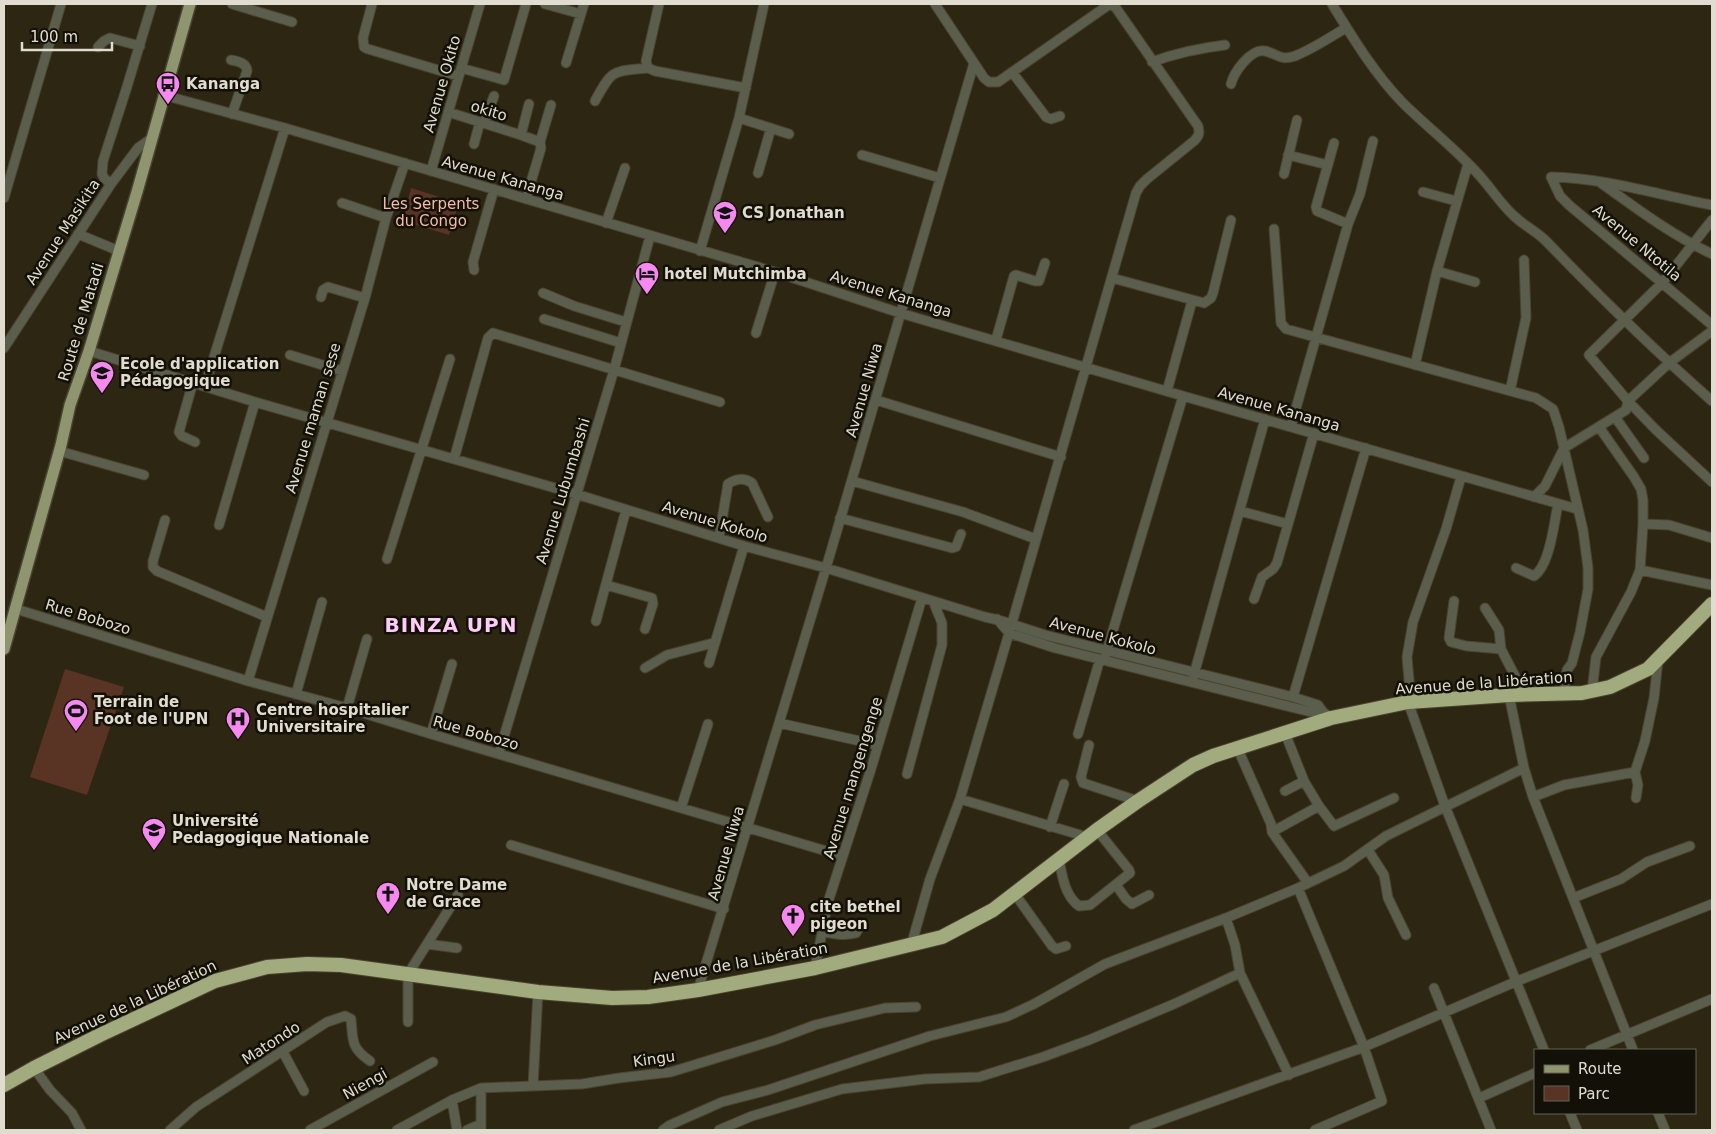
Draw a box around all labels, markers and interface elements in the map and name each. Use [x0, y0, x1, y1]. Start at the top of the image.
scale bar [22, 20, 112, 52]
text: 100 m [30, 28, 78, 46]
street label: Avenue Okito [420, 33, 464, 135]
bus stop icon: Kananga [155, 71, 181, 105]
place label: Kananga [186, 75, 260, 93]
street label: okito [469, 97, 509, 125]
street label: Avenue Kananga [440, 152, 566, 204]
street label: Avenue Masikita [22, 176, 104, 288]
park label: Les Serpents du Congo [383, 195, 480, 230]
school or university icon: CS Jonathan [712, 200, 738, 234]
street label: Avenue Ntotila [1589, 201, 1685, 285]
place label: CS Jonathan [742, 204, 845, 222]
street label: Route de Matadi [54, 261, 108, 383]
hotel icon: hotel Mutchimba [634, 261, 660, 295]
place label: hotel Mutchimba [664, 265, 807, 283]
street label: Avenue Kananga [828, 267, 954, 321]
street label: Avenue maman sese [282, 341, 344, 495]
street label: Avenue Niwa [842, 341, 886, 439]
place label: Ecole d'application Pédagogique [120, 355, 280, 390]
school or university icon: Ecole d'application Pédagogique [89, 360, 115, 394]
street label: Avenue Kananga [1216, 383, 1342, 435]
street label: Avenue Lubumbashi [532, 416, 594, 566]
street label: Avenue Kokolo [660, 497, 770, 547]
street label: Rue Bobozo [43, 595, 133, 639]
district label: BINZA UPN [384, 613, 518, 637]
street label: Avenue Kokolo [1048, 613, 1158, 659]
street label: Avenue de la Libération [1395, 668, 1573, 698]
place label: Terrain de Foot de l'UPN [94, 693, 208, 728]
street label: Avenue mangengenge [820, 695, 886, 861]
sports icon: Terrain de Foot de l'UPN [63, 698, 89, 732]
place label: Centre hospitalier Universitaire [256, 701, 409, 736]
hospital icon: Centre hospitalier Universitaire [225, 706, 251, 740]
street label: Rue Bobozo [431, 712, 521, 754]
street label: Avenue Niwa [704, 804, 748, 902]
place label: Université Pedagogique Nationale [172, 812, 369, 847]
school or university icon: Université Pedagogique Nationale [141, 817, 167, 851]
place label: Notre Dame de Grace [406, 876, 507, 911]
church icon: Notre Dame de Grace [375, 881, 401, 915]
place label: cite bethel pigeon [810, 898, 901, 933]
church icon: cite bethel pigeon [780, 903, 806, 937]
street label: Avenue de la Libération [651, 939, 829, 987]
street label: Avenue de la Libération [51, 956, 219, 1048]
street label: Matondo [239, 1018, 303, 1068]
street label: Kingu [632, 1047, 676, 1071]
legend [1534, 1049, 1696, 1114]
text: Route [1578, 1060, 1622, 1078]
street label: Niengi [340, 1065, 390, 1103]
text: Parc [1578, 1085, 1610, 1103]

